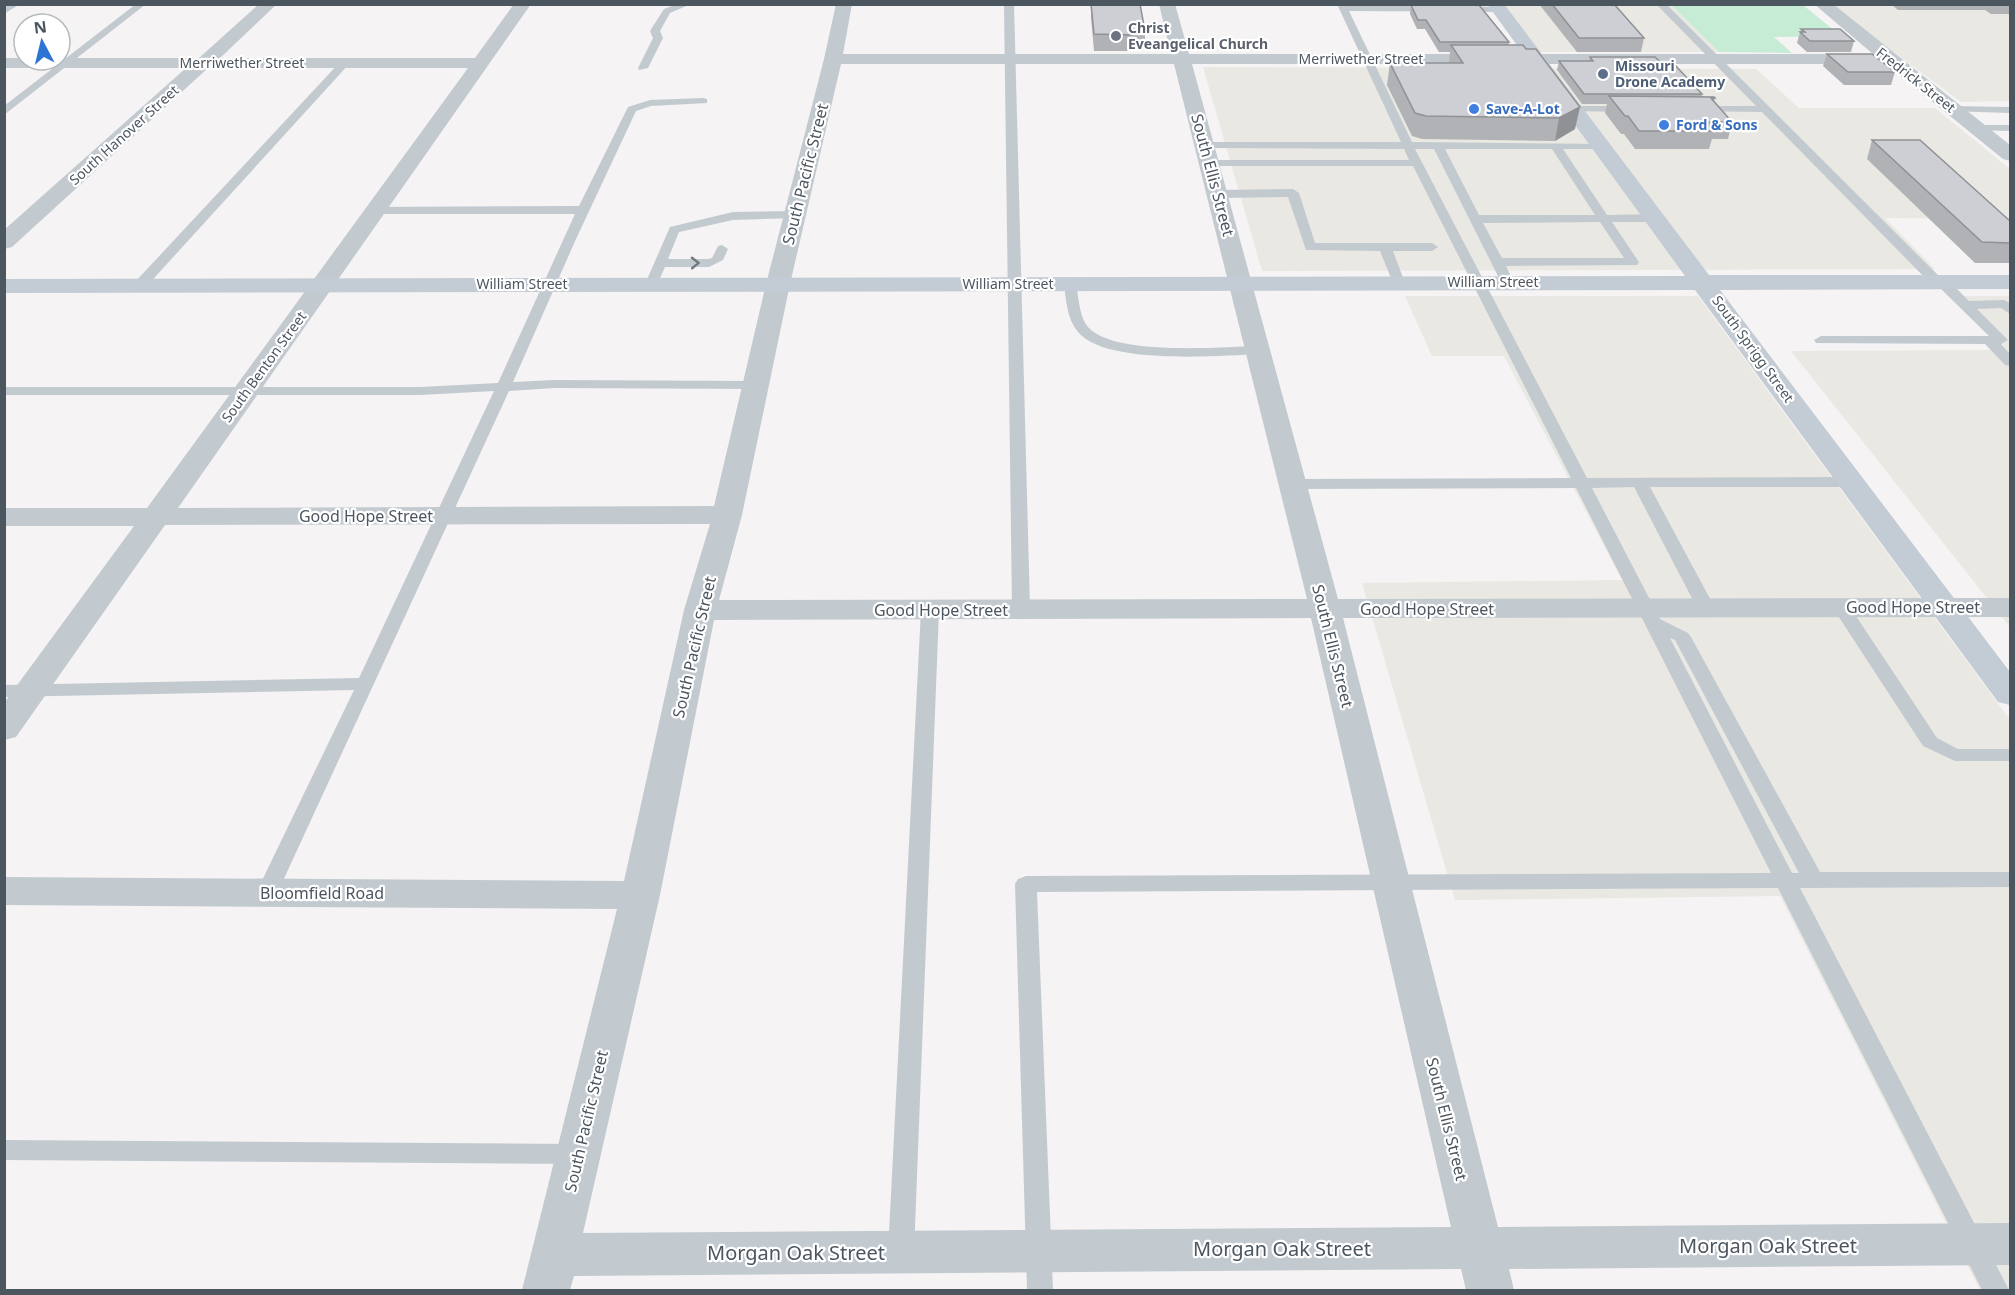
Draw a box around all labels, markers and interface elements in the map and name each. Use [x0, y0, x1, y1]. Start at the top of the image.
north arrow [12, 12, 72, 72]
text: N [32, 15, 48, 39]
place label: Christ Eveangelical Church [1128, 18, 1268, 53]
marker: Christ Eveangelical Church [1109, 29, 1123, 43]
street label: Fredrick Street [1873, 43, 1960, 117]
street label: Merriwether Street [1299, 49, 1423, 68]
street label: Merriwether Street [180, 53, 304, 72]
place label: Missouri Drone Academy [1615, 56, 1725, 91]
marker: Missouri Drone Academy [1596, 67, 1610, 81]
street label: South Hanover Street [65, 80, 182, 189]
place label: Save-A-Lot [1486, 99, 1560, 118]
street label: South Pacific Street [777, 101, 833, 247]
marker: Save-A-Lot [1467, 102, 1481, 116]
street label: South Ellis Street [1186, 111, 1240, 239]
place label: Ford & Sons [1676, 115, 1758, 134]
marker: Ford & Sons [1657, 118, 1671, 132]
one-way arrow [690, 257, 699, 269]
street label: William Street [1447, 272, 1539, 291]
street label: William Street [476, 274, 568, 293]
street label: William Street [962, 274, 1054, 293]
street label: South Sprigg Street [1708, 291, 1799, 406]
street label: South Benton Street [217, 307, 310, 426]
street label: Good Hope Street [299, 505, 433, 527]
street label: South Pacific Street [667, 574, 721, 720]
street label: South Ellis Street [1307, 582, 1359, 710]
street label: Good Hope Street [1846, 596, 1980, 618]
street label: Good Hope Street [1360, 598, 1494, 620]
street label: Good Hope Street [874, 599, 1008, 621]
street label: Bloomfield Road [260, 882, 384, 904]
street label: South Pacific Street [559, 1048, 613, 1194]
street label: South Ellis Street [1421, 1055, 1473, 1183]
street label: Morgan Oak Street [1679, 1232, 1857, 1259]
street label: Morgan Oak Street [1193, 1235, 1371, 1262]
street label: Morgan Oak Street [707, 1239, 885, 1266]

